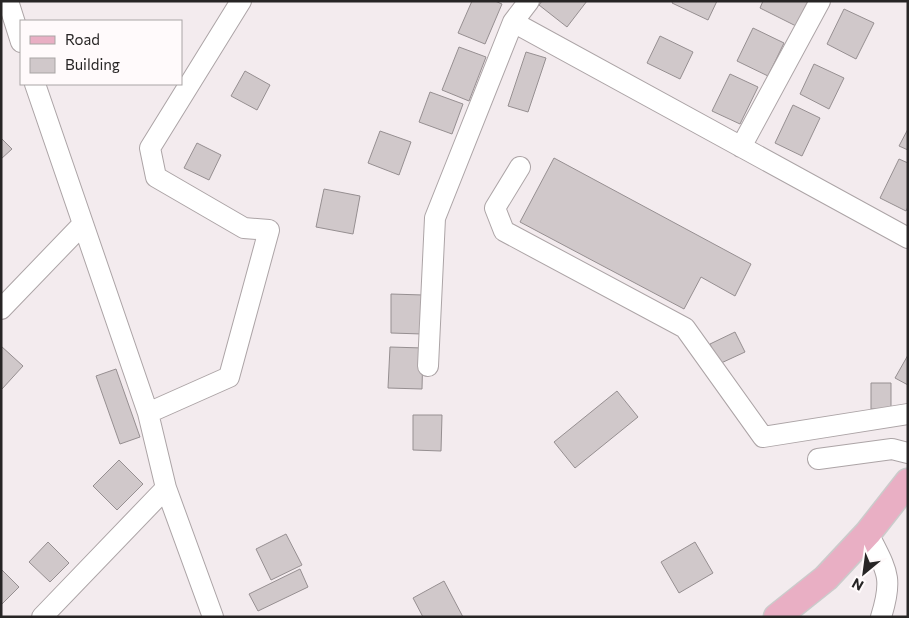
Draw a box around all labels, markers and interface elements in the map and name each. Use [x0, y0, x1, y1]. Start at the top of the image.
legend [20, 20, 182, 85]
text: Road [65, 30, 100, 48]
text: Building [65, 55, 120, 73]
north arrow [839, 548, 889, 598]
text: N [849, 575, 866, 595]

